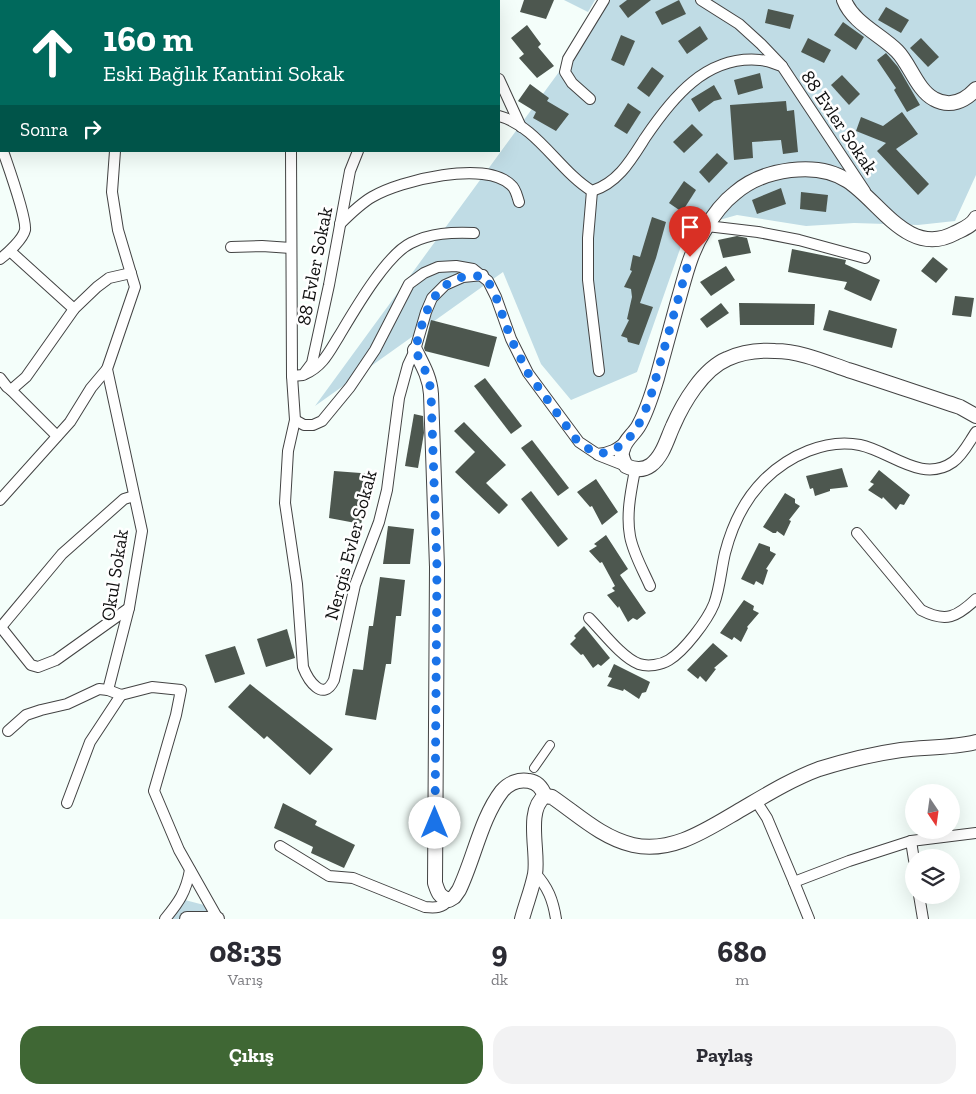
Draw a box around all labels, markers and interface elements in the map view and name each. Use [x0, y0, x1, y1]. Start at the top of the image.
text: 160 m [103, 18, 193, 60]
icon: ahead [20, 20, 85, 85]
text: Eski Bağlık Kantini Sokak [103, 60, 345, 87]
street label: 88 Evler Sokak [796, 66, 883, 179]
icon: right [78, 115, 106, 143]
text: Sonra [20, 118, 68, 141]
street label: 88 Evler Sokak [292, 205, 337, 327]
pin [669, 206, 711, 257]
icon: arrive [676, 213, 704, 241]
street label: Nergis Evler Sokak [319, 468, 382, 623]
street label: Okul Sokak [96, 528, 133, 622]
north arrow [905, 784, 960, 839]
map controls [905, 784, 960, 904]
position arrow [408, 796, 460, 848]
button: layers [905, 849, 960, 904]
text: 08:35 [209, 934, 282, 970]
text: 9 [491, 934, 508, 970]
text: 680 [717, 934, 767, 970]
text: Varış [228, 970, 263, 989]
text: dk [491, 970, 508, 989]
text: m [735, 970, 749, 989]
button: Çıkış [20, 1026, 483, 1084]
button: Paylaş [493, 1026, 956, 1084]

